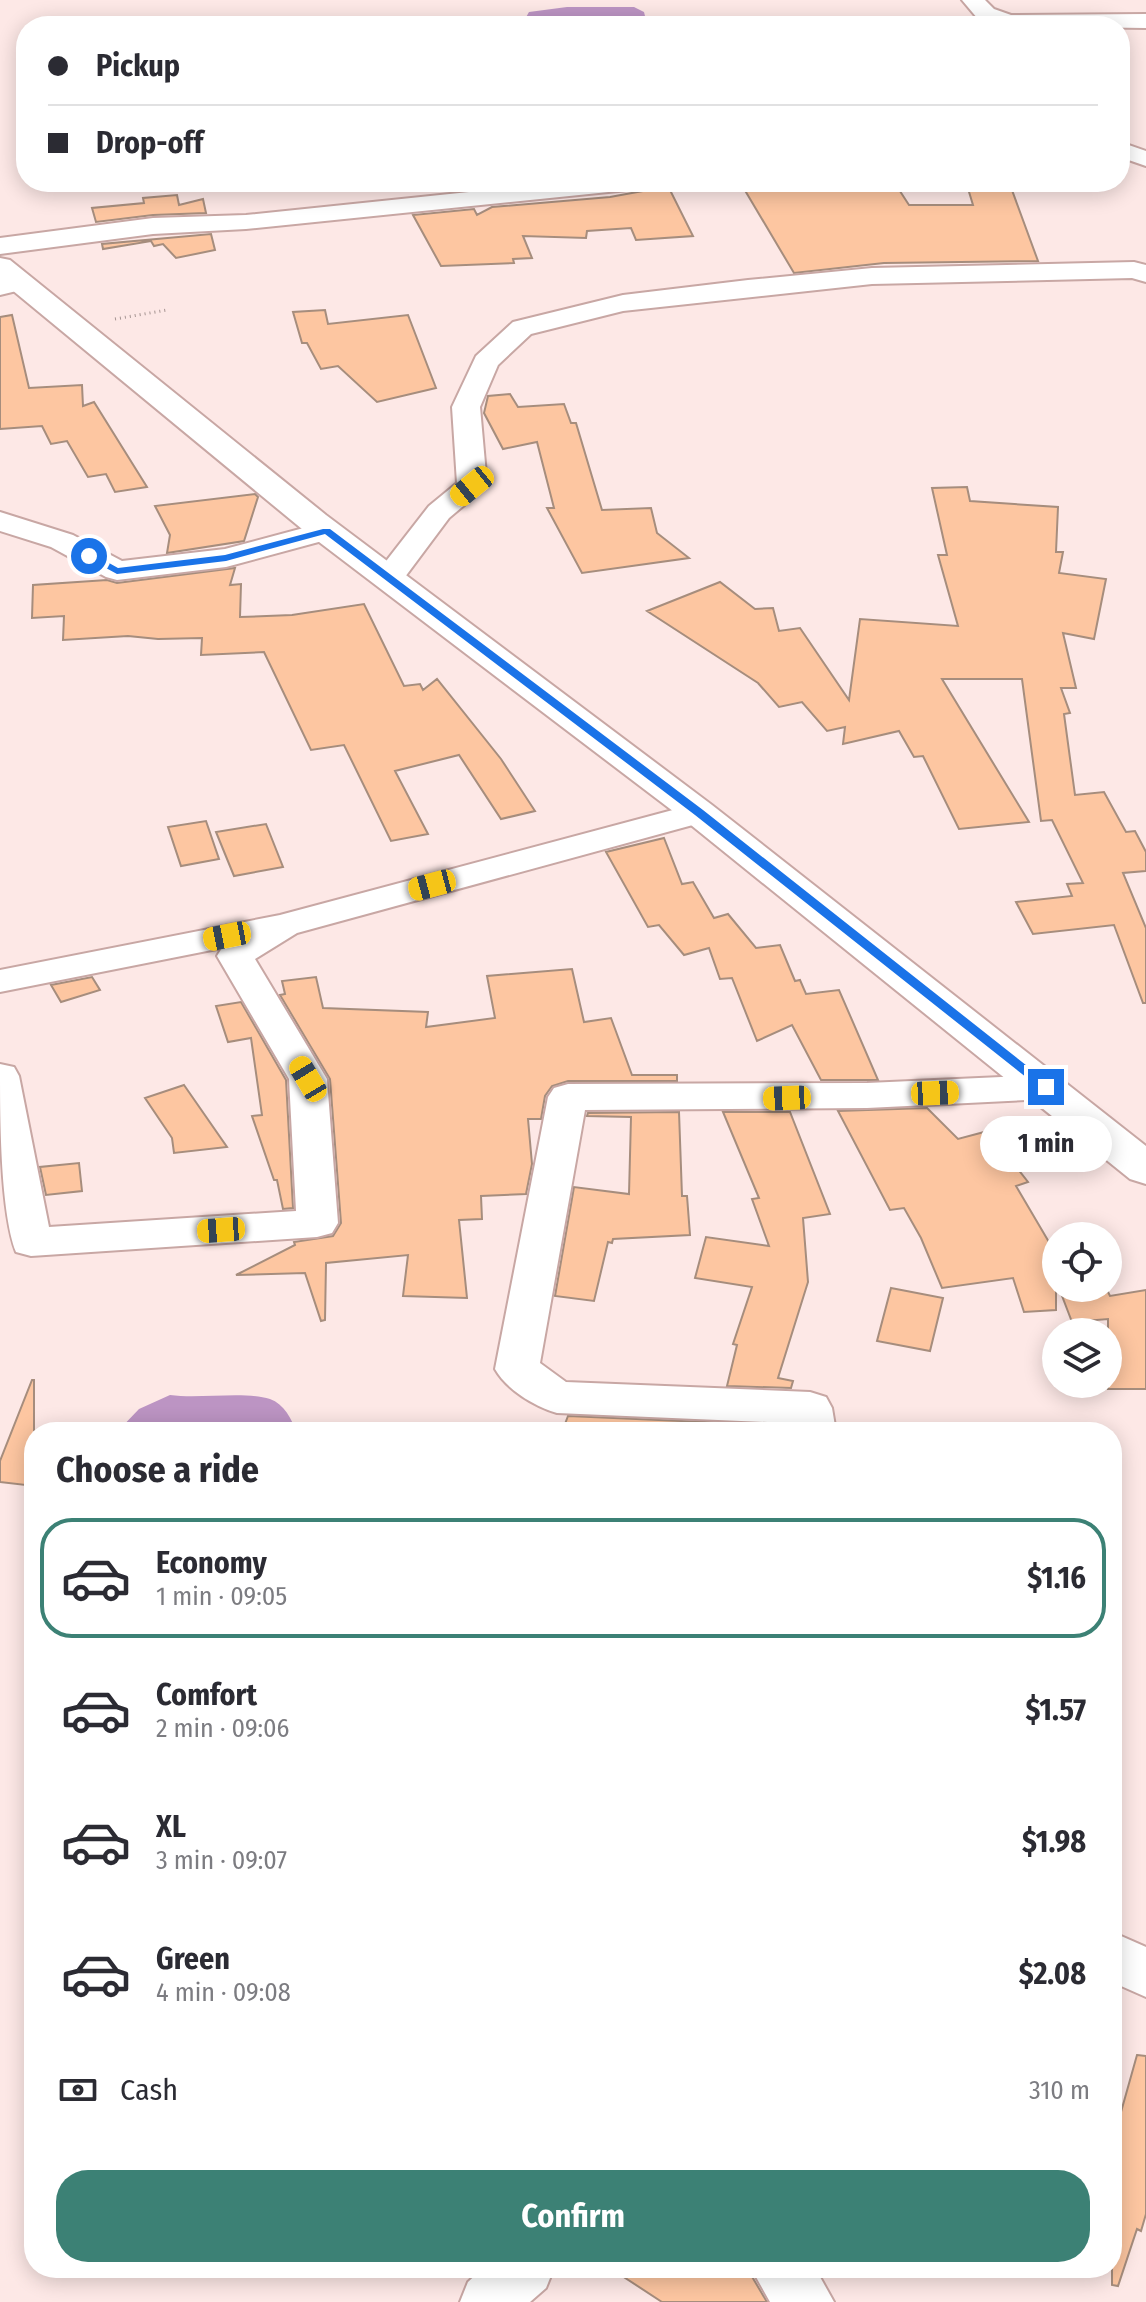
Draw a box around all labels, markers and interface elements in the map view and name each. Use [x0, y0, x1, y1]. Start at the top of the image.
text: Pickup [96, 48, 180, 84]
text: Drop-off [96, 125, 203, 161]
car [446, 462, 498, 510]
route start [71, 538, 107, 574]
car [406, 867, 458, 903]
car [201, 920, 253, 952]
car [285, 1052, 331, 1106]
route end [1028, 1069, 1064, 1105]
car [911, 1080, 959, 1106]
car [763, 1085, 811, 1111]
callout: 1 min [980, 1115, 1112, 1171]
text: 1 min [1018, 1128, 1074, 1159]
car [196, 1216, 246, 1244]
map controls [1042, 1222, 1122, 1398]
button: locate [1042, 1222, 1122, 1302]
button: layers [1042, 1318, 1122, 1398]
text: Choose a ride [56, 1448, 259, 1492]
icon: car [60, 1542, 132, 1614]
text: Economy [156, 1545, 267, 1581]
text: $1.16 [1027, 1560, 1086, 1596]
text: 1 min · 09:05 [156, 1581, 287, 1612]
icon: car [60, 1674, 132, 1746]
text: Comfort [156, 1677, 257, 1713]
text: $1.57 [1025, 1692, 1086, 1728]
text: 2 min · 09:06 [156, 1713, 289, 1744]
icon: car [60, 1806, 132, 1878]
text: XL [156, 1809, 186, 1845]
text: $1.98 [1022, 1824, 1086, 1860]
text: 3 min · 09:07 [156, 1845, 287, 1876]
icon: car [60, 1938, 132, 2010]
text: Green [156, 1941, 230, 1977]
text: $2.08 [1019, 1956, 1086, 1992]
text: 4 min · 09:08 [156, 1977, 291, 2008]
icon: cash [56, 2068, 100, 2112]
text: Cash [120, 2072, 178, 2108]
text: 310 m [1029, 2075, 1090, 2106]
button: Confirm [56, 2170, 1090, 2262]

